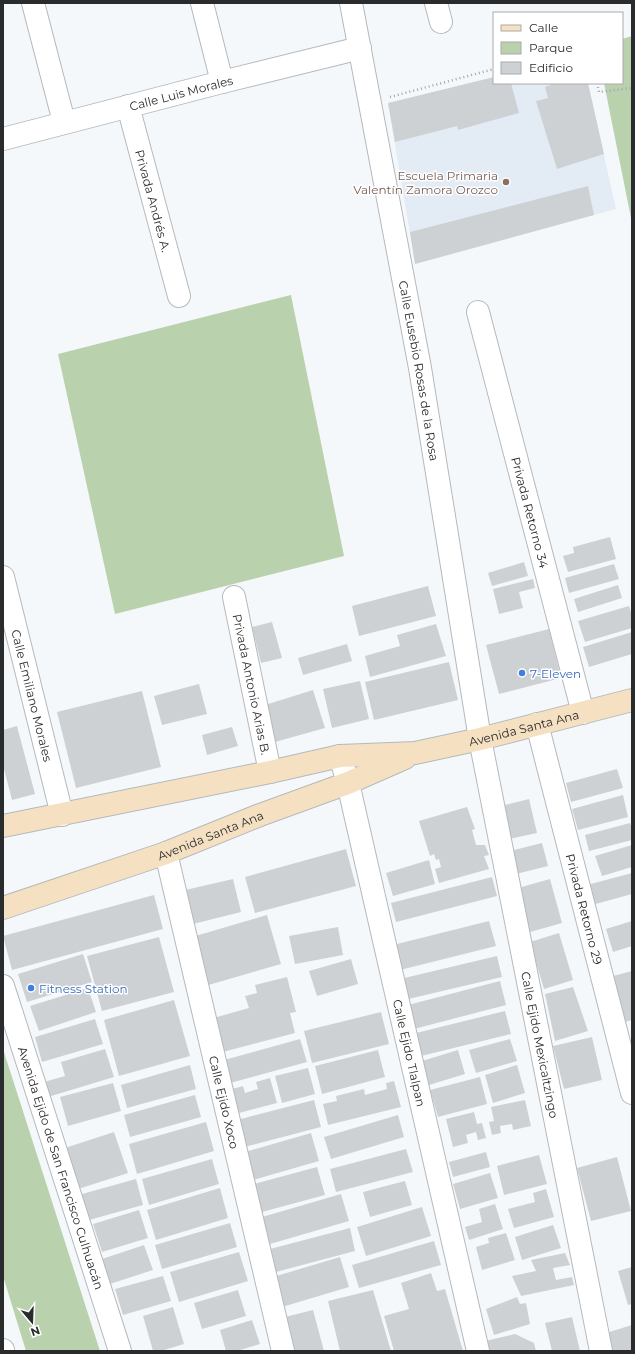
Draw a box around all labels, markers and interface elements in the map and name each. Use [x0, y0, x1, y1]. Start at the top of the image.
legend [493, 12, 623, 84]
text: Calle [529, 20, 558, 35]
text: Parque [529, 40, 573, 55]
text: Edificio [529, 60, 573, 75]
street label: Calle Luis Morales [128, 72, 235, 113]
street label: Privada Andrés A. [132, 148, 174, 254]
place label: Escuela Primaria Valentín Zamora Orozco [353, 168, 498, 197]
marker: Escuela Primaria Valentín Zamora Orozco [501, 177, 511, 187]
street label: Calle Eusebio Rosas de la Rosa [396, 279, 442, 462]
street label: Privada Retorno 34 [509, 455, 552, 570]
street label: Privada Antonio Arias B. [230, 612, 274, 756]
street label: Calle Emiliano Morales [9, 628, 56, 763]
place label: 7-Eleven [530, 666, 581, 681]
marker: 7-Eleven [517, 668, 527, 678]
street label: Avenida Santa Ana [467, 706, 580, 749]
street label: Avenida Santa Ana [156, 807, 266, 863]
street label: Privada Retorno 29 [563, 852, 606, 966]
street label: Calle Ejido Mexicaltzingo [519, 970, 562, 1119]
place label: Fitness Station [39, 981, 128, 996]
marker: Fitness Station [26, 983, 36, 993]
street label: Calle Ejido Tlalpan [390, 998, 429, 1108]
street label: Avenida Ejido de San Francisco Culhuacán [15, 1044, 107, 1291]
street label: Calle Ejido Xoco [206, 1054, 243, 1150]
north arrow [12, 1302, 52, 1342]
text: N [29, 1323, 42, 1340]

